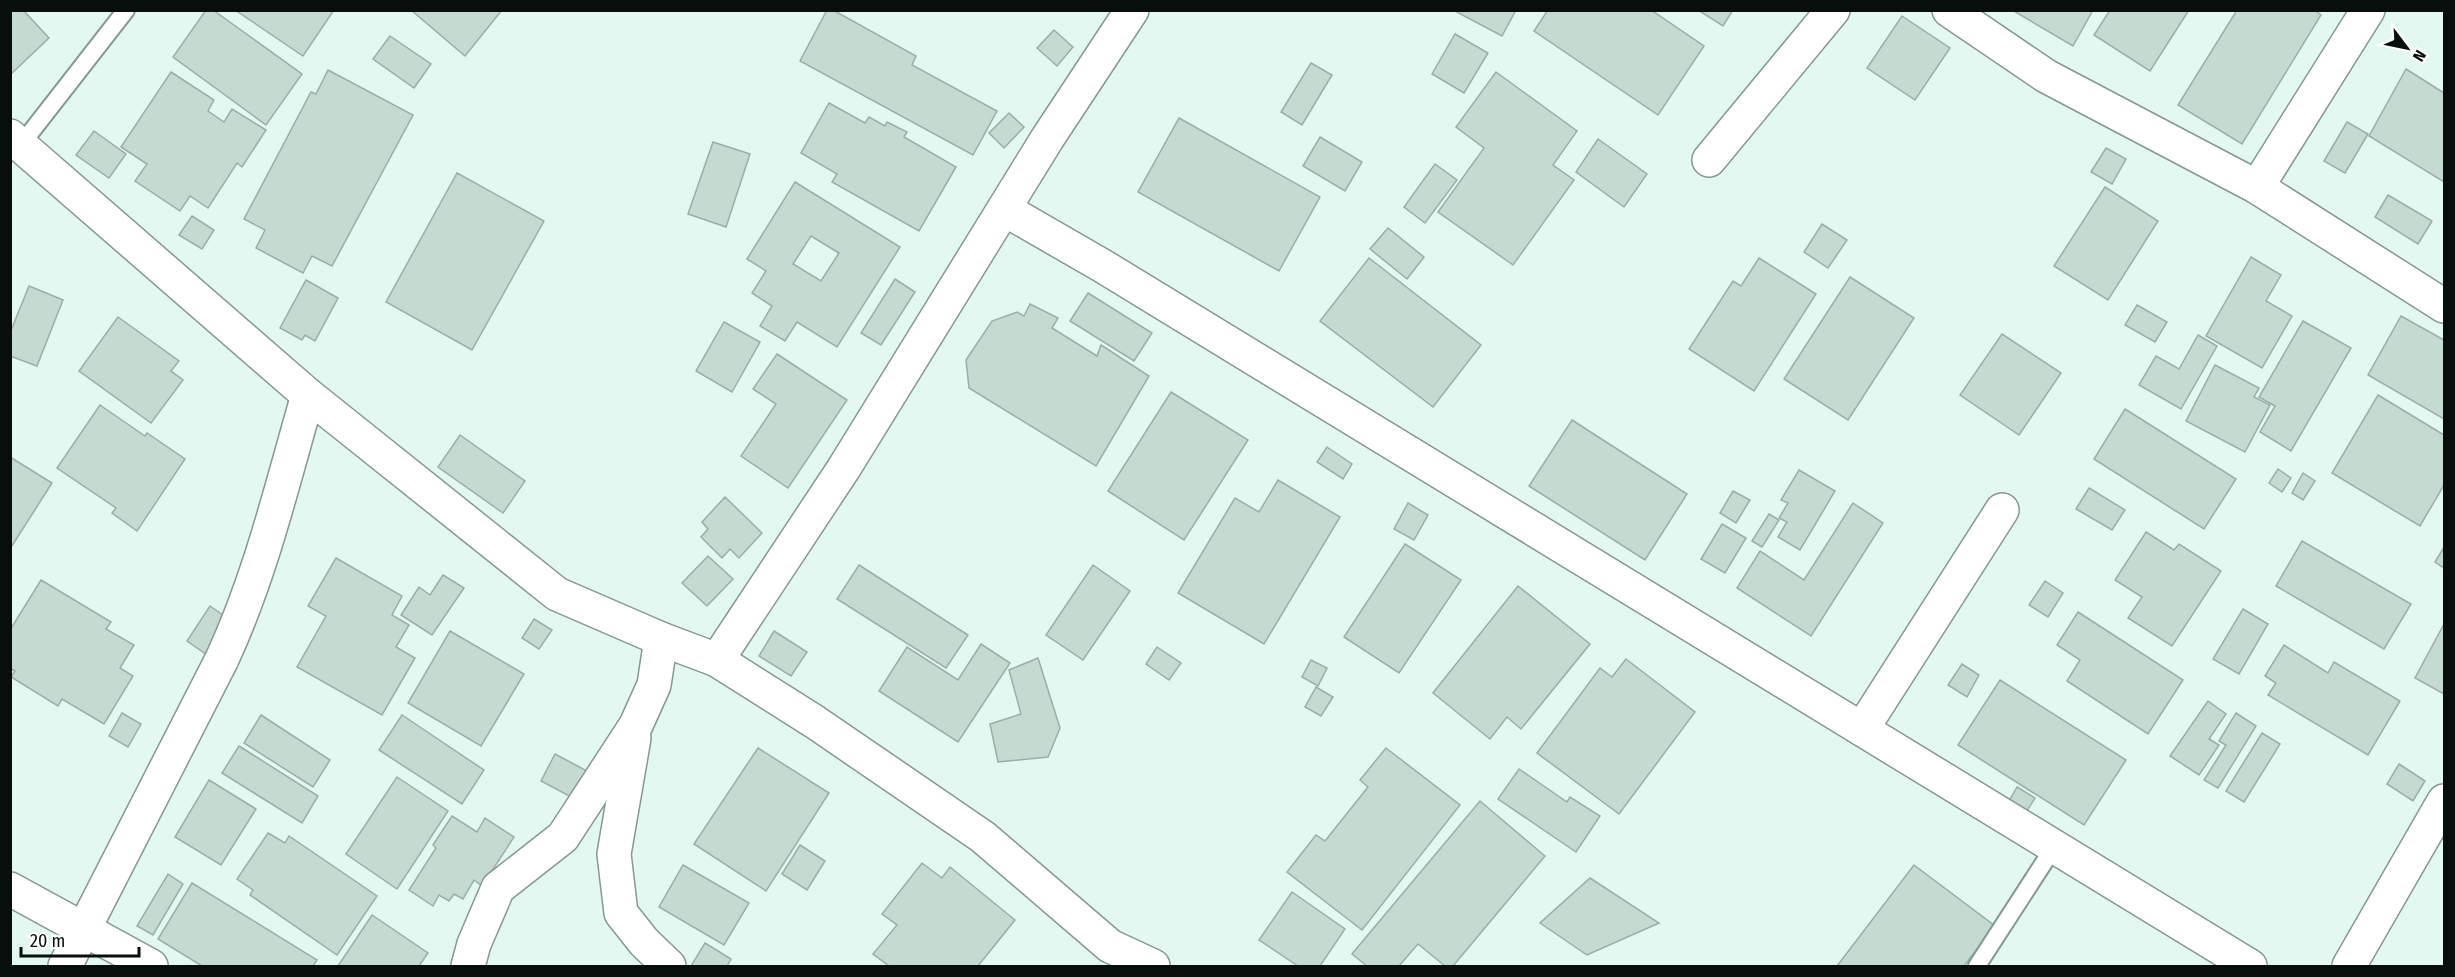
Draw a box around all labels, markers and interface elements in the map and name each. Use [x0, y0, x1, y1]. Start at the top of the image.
north arrow [2377, 18, 2437, 78]
text: N [2409, 47, 2430, 65]
scale bar [21, 920, 140, 958]
text: 20 m [30, 930, 65, 952]

